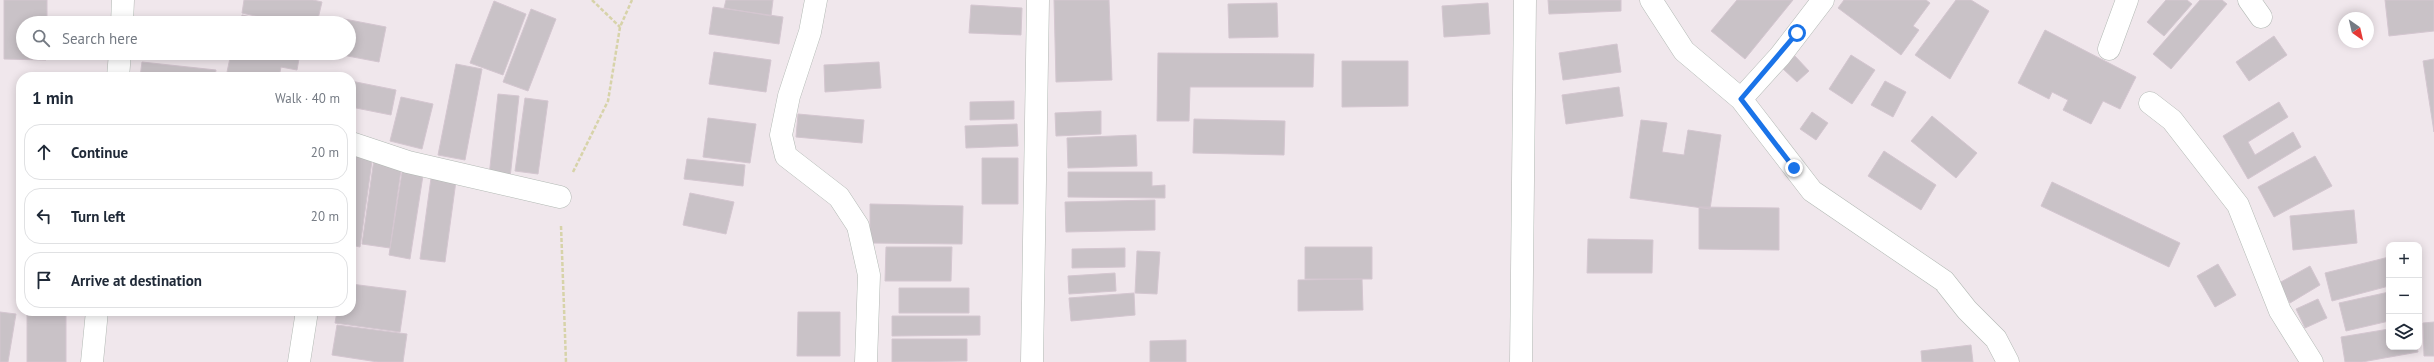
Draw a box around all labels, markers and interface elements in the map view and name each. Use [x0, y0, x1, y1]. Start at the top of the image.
north arrow [2338, 12, 2374, 48]
search box [16, 16, 356, 60]
route start [1788, 24, 1806, 42]
icon: search [30, 27, 52, 49]
text: Search here [62, 29, 138, 48]
text: 1 min [32, 87, 73, 109]
text: Walk · 40 m [275, 90, 340, 107]
icon: ahead [33, 141, 55, 163]
text: Continue [71, 143, 128, 162]
text: 20 m [311, 144, 339, 161]
route end [1785, 159, 1803, 177]
icon: left [33, 205, 55, 227]
text: Turn left [71, 207, 125, 226]
text: 20 m [311, 208, 339, 225]
map controls [2386, 242, 2422, 350]
button: + [2386, 242, 2422, 278]
icon: arrive [33, 269, 55, 291]
text: Arrive at destination [71, 271, 202, 290]
button: − [2386, 278, 2422, 314]
button: layers [2386, 314, 2422, 350]

